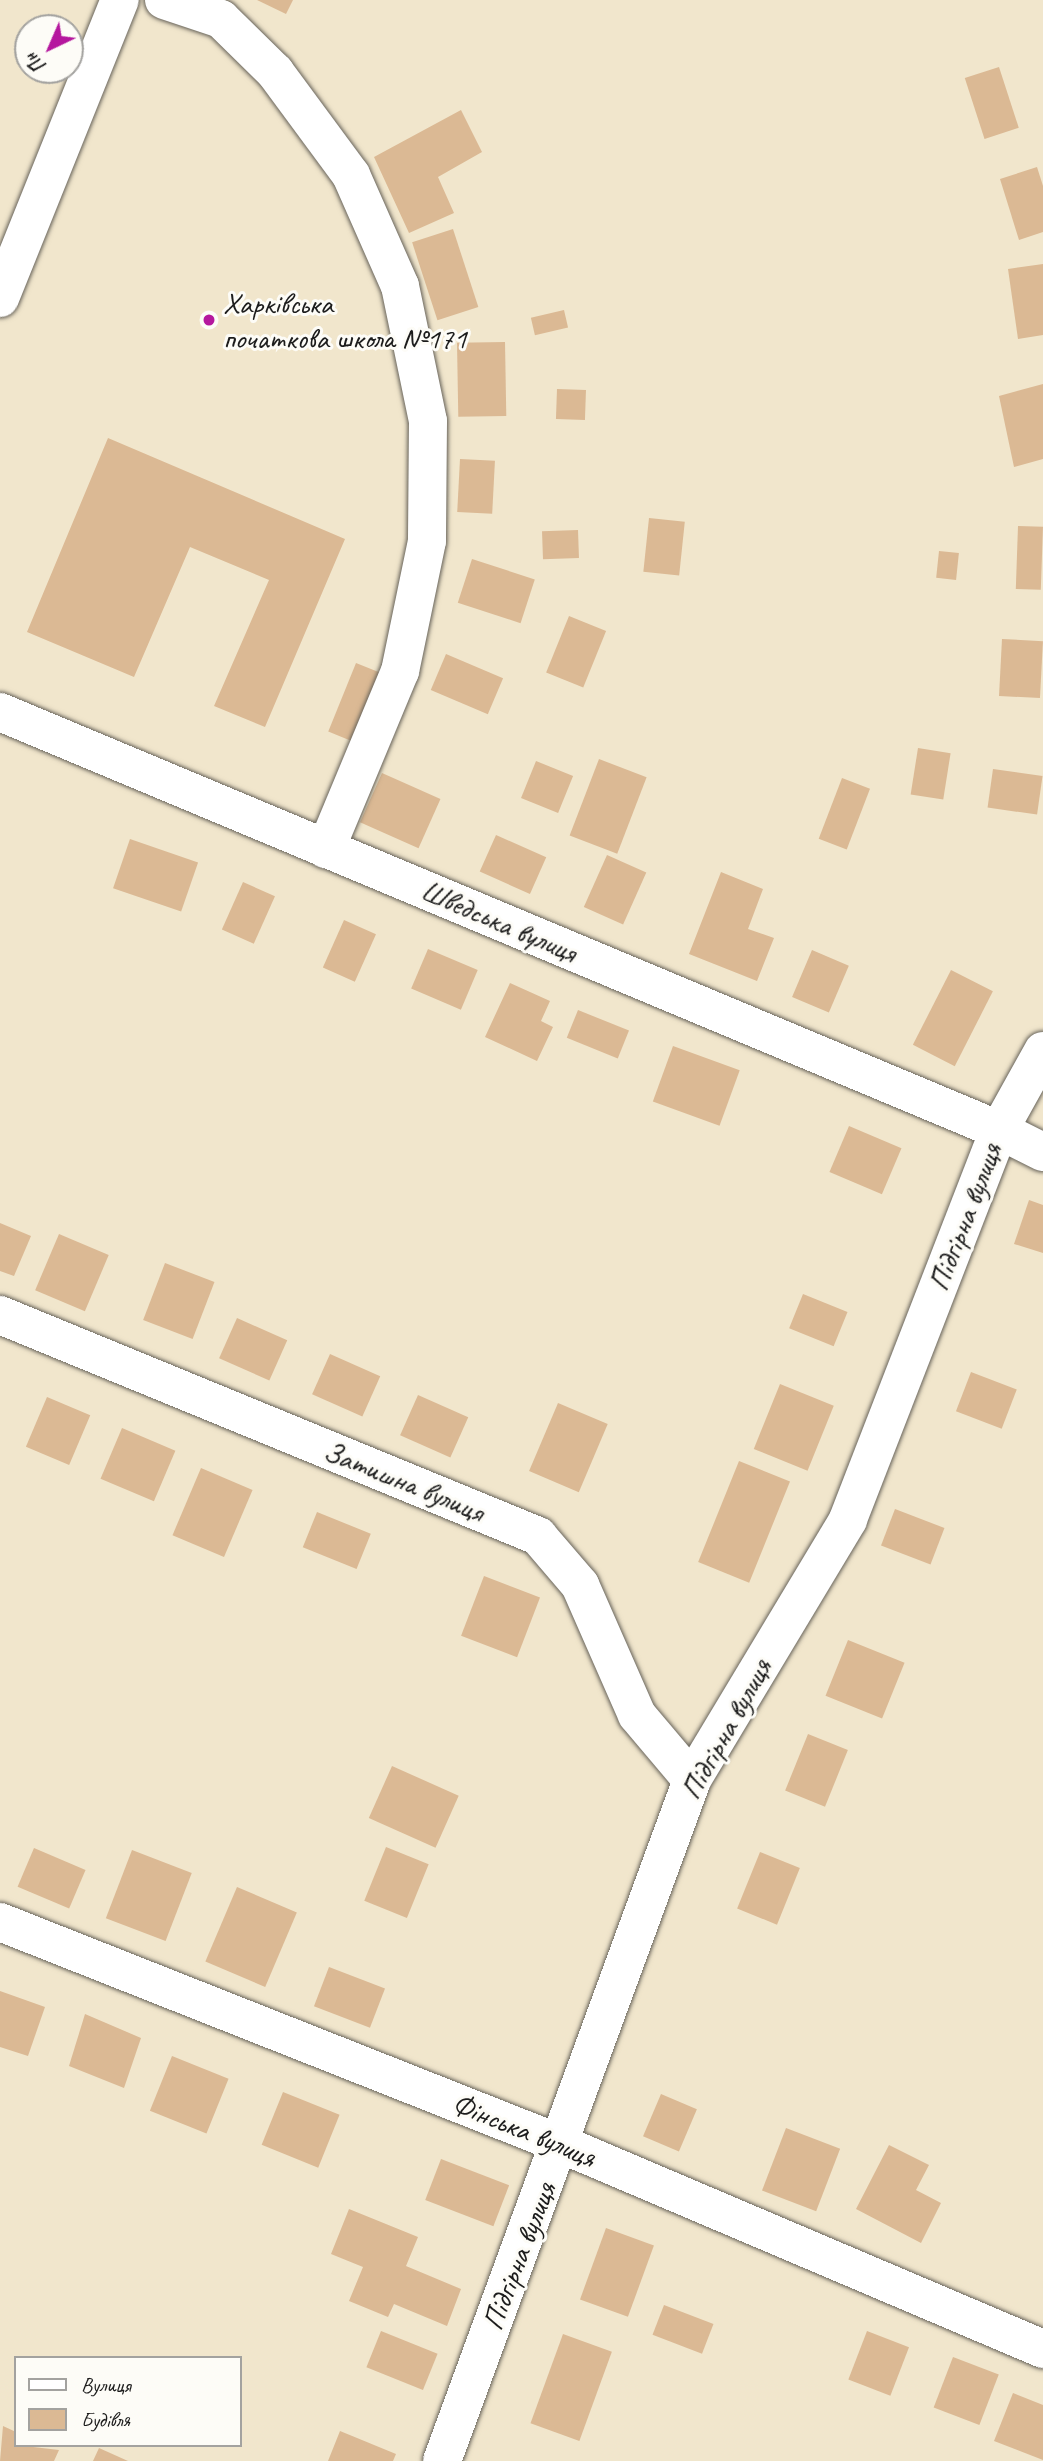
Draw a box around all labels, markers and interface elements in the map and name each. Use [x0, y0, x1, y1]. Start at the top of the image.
north arrow [14, 14, 84, 84]
text: Пн [20, 47, 51, 78]
place label: Харківська початкова школа №171 [223, 285, 469, 356]
marker: Харківська початкова школа №171 [201, 312, 217, 328]
street label: Шведська вулиця [415, 872, 583, 970]
street label: Підгірна вулиця [920, 1138, 1010, 1296]
street label: Затишна вулиця [319, 1433, 489, 1529]
street label: Підгірна вулиця [673, 1652, 779, 1806]
street label: Фінська вулиця [447, 2085, 601, 2175]
street label: Підгірна вулиця [474, 2177, 564, 2335]
legend [14, 2356, 242, 2447]
text: Вулиця [81, 2372, 131, 2398]
text: Будівля [81, 2407, 130, 2433]

